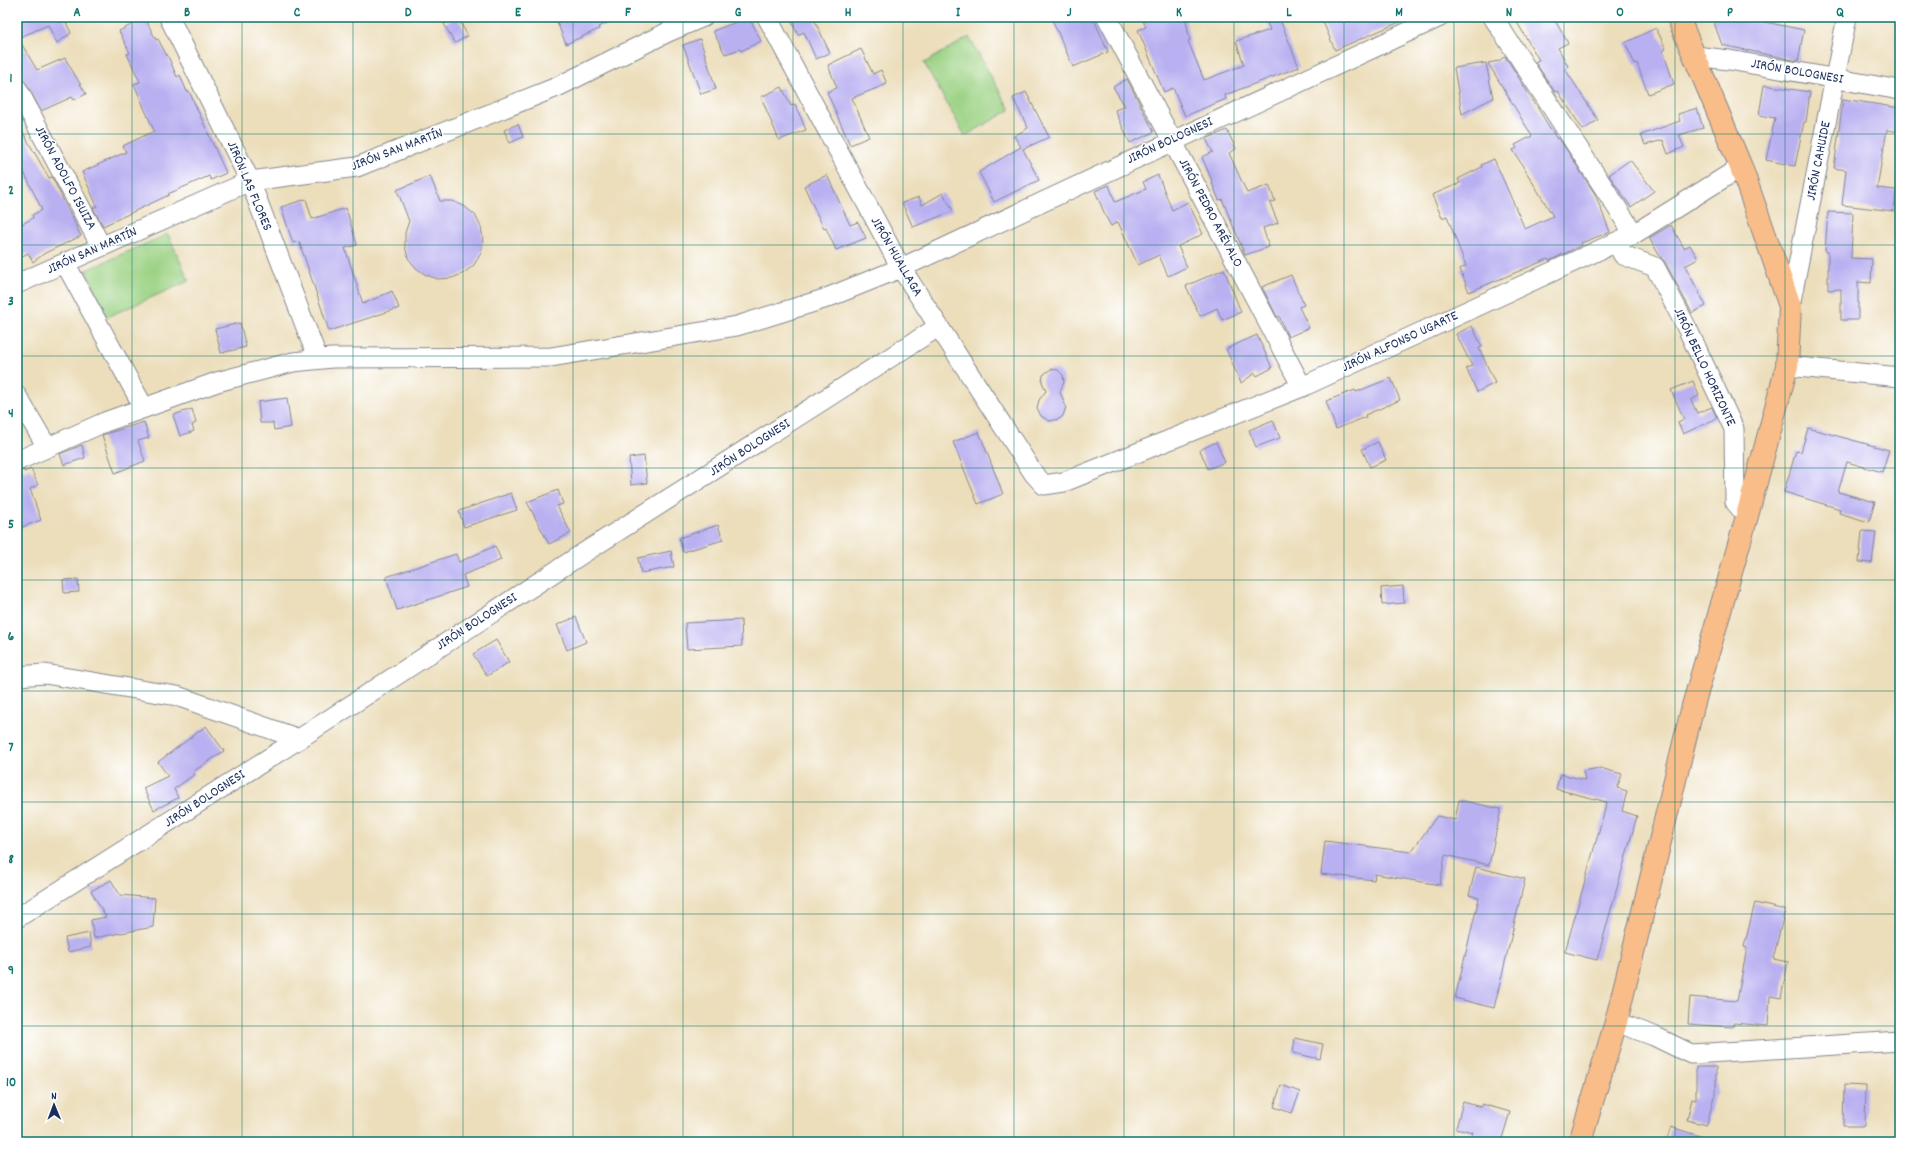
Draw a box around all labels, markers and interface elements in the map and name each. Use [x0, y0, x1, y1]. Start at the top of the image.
text: A [73, 4, 81, 23]
text: B [184, 4, 190, 23]
text: C [294, 4, 301, 23]
text: D [405, 4, 412, 23]
text: E [515, 4, 522, 23]
text: F [625, 4, 631, 23]
text: G [735, 4, 742, 23]
text: H [845, 4, 852, 23]
text: I [956, 4, 961, 23]
text: J [1067, 4, 1072, 23]
text: K [1176, 4, 1182, 23]
text: L [1286, 4, 1292, 23]
text: M [1395, 4, 1403, 23]
text: N [1506, 4, 1512, 23]
text: O [1616, 4, 1624, 23]
text: P [1727, 4, 1733, 23]
text: Q [1836, 4, 1844, 23]
street label: JIRÓN BOLOGNESI [1749, 54, 1845, 90]
text: 1 [10, 70, 13, 89]
street label: JIRÓN BOLOGNESI [1123, 112, 1217, 170]
street label: JIRÓN CAHUIDE [1802, 119, 1837, 202]
street label: JIRÓN ADOLFO ISUIZA [29, 122, 101, 234]
street label: JIRÓN SAN MARTÍN [348, 123, 446, 177]
street label: JIRÓN LAS FLORES [221, 138, 277, 234]
street label: JIRÓN PEDRO ARÉVALO [1173, 155, 1247, 271]
text: 2 [8, 182, 14, 201]
street label: JIRÓN HUALLAGA [865, 213, 927, 301]
street label: JIRÓN SAN MARTÍN [44, 222, 140, 280]
text: 3 [8, 293, 14, 312]
street label: JIRÓN BELLO HORIZONTE [1668, 304, 1741, 430]
street label: JIRÓN ALFONSO UGARTE [1339, 306, 1462, 378]
text: 4 [8, 405, 14, 424]
street label: JIRÓN BOLOGNESI [705, 414, 795, 482]
text: 5 [8, 516, 14, 535]
street label: JIRÓN BOLOGNESI [432, 588, 522, 656]
text: 6 [8, 628, 15, 647]
text: 7 [9, 739, 14, 758]
street label: JIRÓN BOLOGNESI [160, 765, 250, 833]
text: 8 [8, 851, 14, 870]
text: 9 [8, 962, 14, 981]
text: 10 [6, 1074, 16, 1093]
north arrow [34, 1085, 74, 1125]
text: N [51, 1089, 57, 1105]

